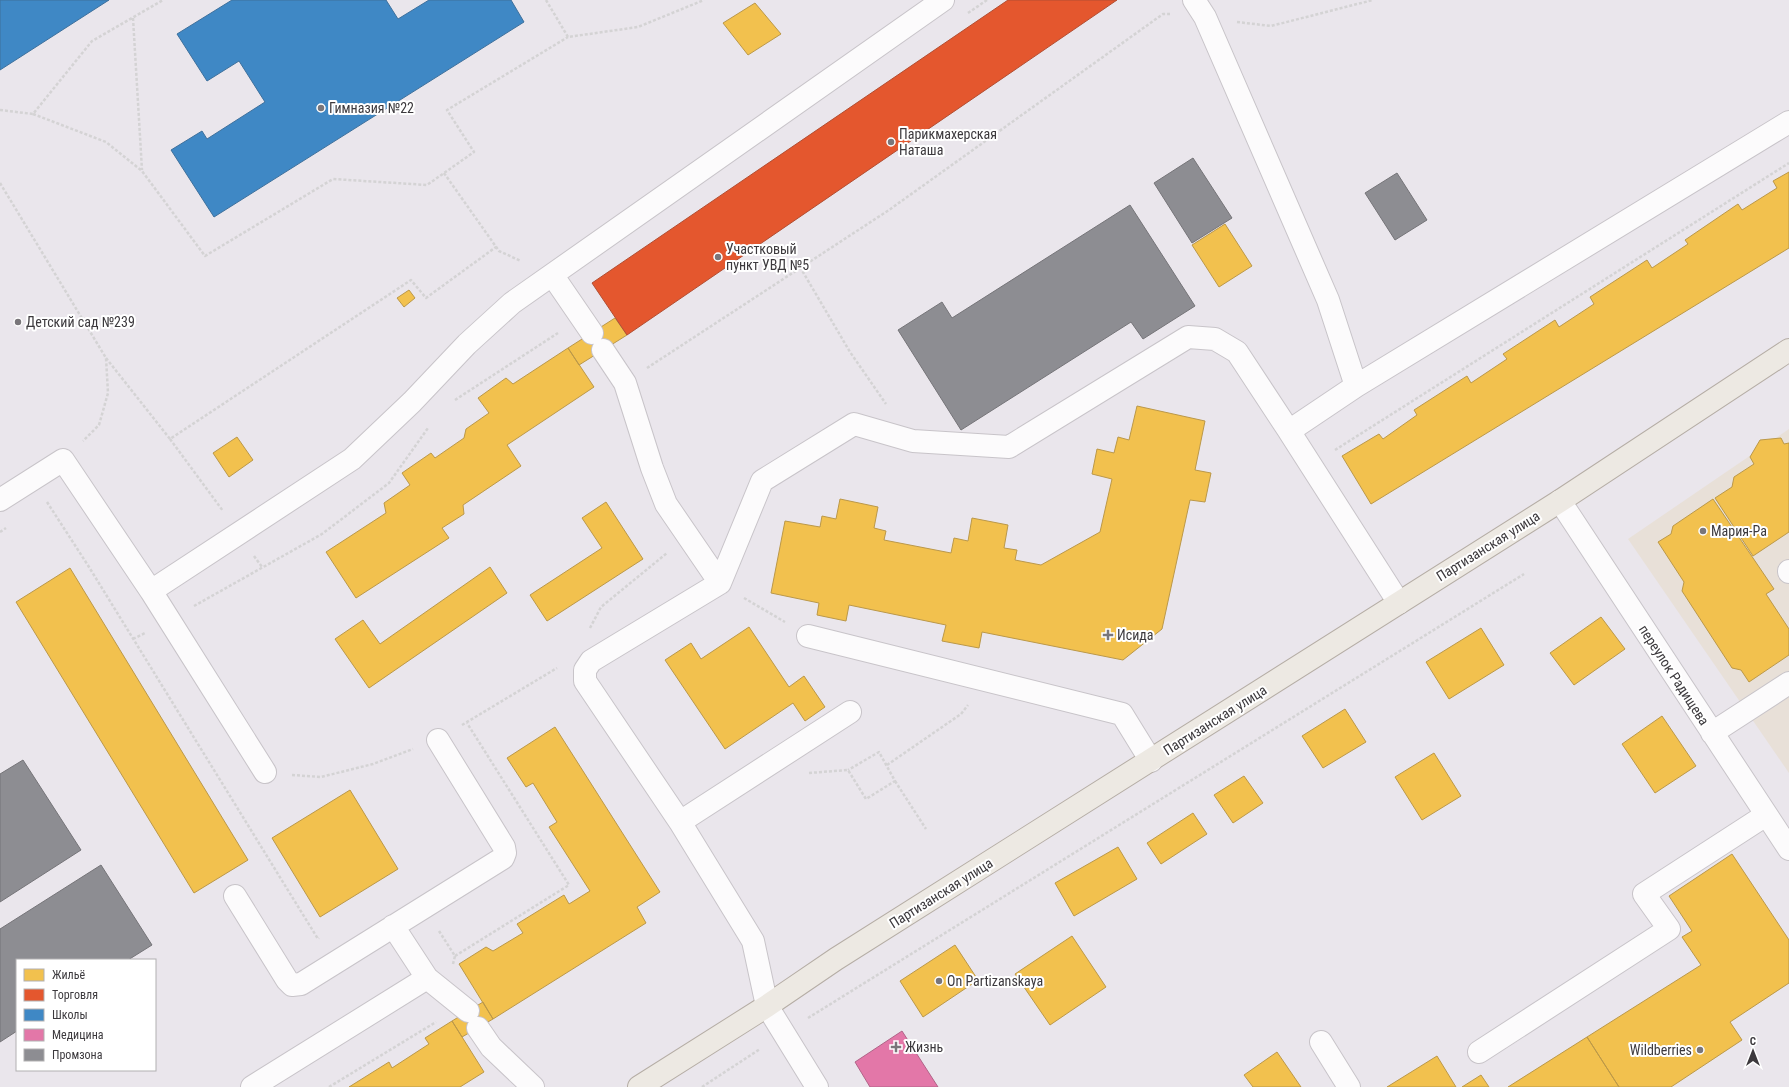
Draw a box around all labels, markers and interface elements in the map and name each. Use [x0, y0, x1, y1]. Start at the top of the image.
place label: Гимназия №22 [329, 100, 414, 116]
marker: Гимназия №22 [316, 103, 326, 113]
place label: Парикмахерская Наташа [899, 126, 997, 158]
marker: Парикмахерская Наташа [886, 137, 896, 147]
place label: Участковый пункт УВД №5 [726, 241, 809, 273]
marker: Участковый пункт УВД №5 [713, 252, 723, 262]
place label: Детский сад №239 [26, 314, 135, 330]
marker: Детский сад №239 [13, 317, 23, 327]
street label: Партизанская улица [1433, 508, 1543, 584]
place label: Мария-Ра [1711, 523, 1767, 539]
marker: Мария-Ра [1698, 526, 1708, 536]
street label: переулок Радищева [1636, 622, 1712, 728]
place label: Исида [1117, 627, 1153, 643]
marker: Исида [1102, 629, 1114, 641]
street label: Партизанская улица [1160, 682, 1270, 758]
street label: Партизанская улица [886, 855, 996, 931]
legend [16, 959, 156, 1071]
text: Жильё [52, 968, 85, 982]
place label: On Partizanskaya [947, 973, 1043, 989]
marker: On Partizanskaya [934, 976, 944, 986]
text: Торговля [52, 988, 98, 1002]
text: Школы [52, 1008, 88, 1022]
text: Медицина [52, 1028, 104, 1042]
north arrow [1733, 1031, 1773, 1071]
text: С [1750, 1035, 1756, 1048]
place label: Жизнь [905, 1039, 944, 1055]
marker: Жизнь [890, 1041, 902, 1053]
place label: Wildberries [1630, 1042, 1692, 1058]
marker: Wildberries [1695, 1045, 1705, 1055]
text: Промзона [52, 1048, 103, 1062]

